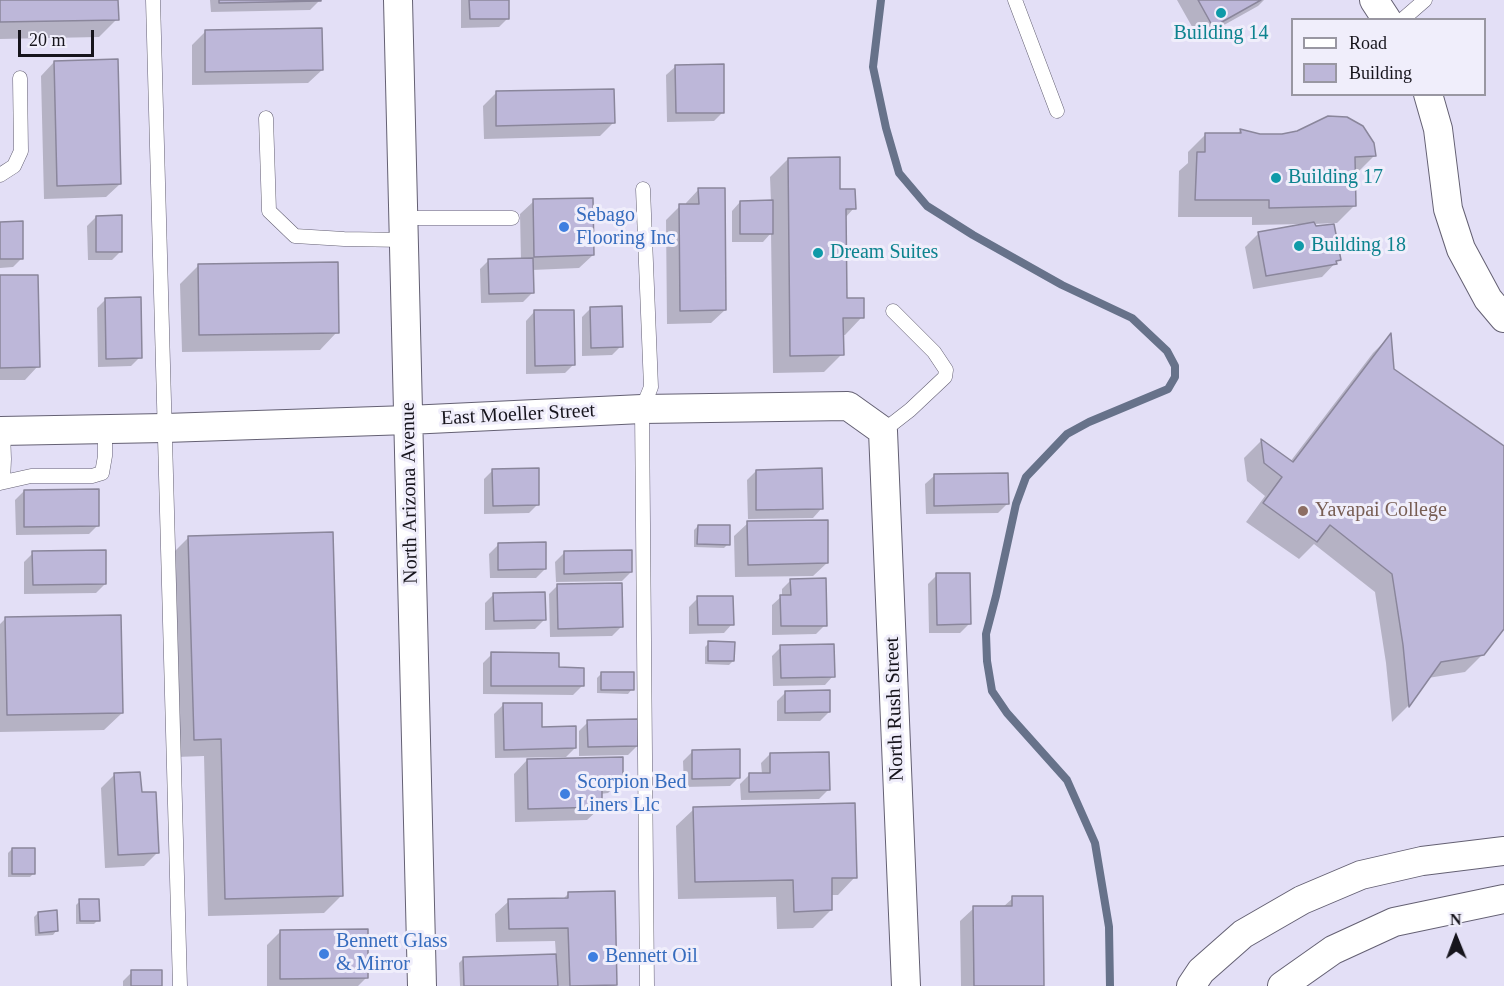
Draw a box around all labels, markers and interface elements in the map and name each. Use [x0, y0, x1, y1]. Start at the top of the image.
marker: Building 14 [1214, 6, 1228, 20]
scale bar [21, 18, 98, 56]
legend [1291, 18, 1486, 96]
place label: Building 14 [1173, 22, 1269, 46]
text: 20 m [29, 30, 66, 50]
text: Road [1349, 33, 1387, 53]
text: Building [1349, 63, 1412, 83]
place label: Building 17 [1288, 166, 1383, 190]
marker: Building 17 [1269, 171, 1283, 185]
place label: Sebago Flooring Inc [576, 204, 675, 251]
marker: Sebago Flooring Inc [557, 220, 571, 234]
place label: Building 18 [1311, 234, 1406, 258]
marker: Building 18 [1292, 239, 1306, 253]
place label: Dream Suites [830, 241, 938, 265]
marker: Dream Suites [811, 246, 825, 260]
street label: East Moeller Street [440, 399, 596, 431]
street label: North Arizona Avenue [396, 402, 424, 584]
place label: Yavapai College [1315, 499, 1447, 523]
marker: Yavapai College [1296, 504, 1310, 518]
street label: North Rush Street [880, 636, 910, 782]
place label: Scorpion Bed Liners Llc [577, 771, 686, 818]
marker: Scorpion Bed Liners Llc [558, 787, 572, 801]
north arrow [1426, 908, 1486, 968]
text: N [1450, 911, 1462, 928]
place label: Bennett Glass & Mirror [336, 930, 448, 977]
place label: Bennett Oil [605, 945, 698, 969]
marker: Bennett Glass & Mirror [317, 947, 331, 961]
marker: Bennett Oil [586, 950, 600, 964]

